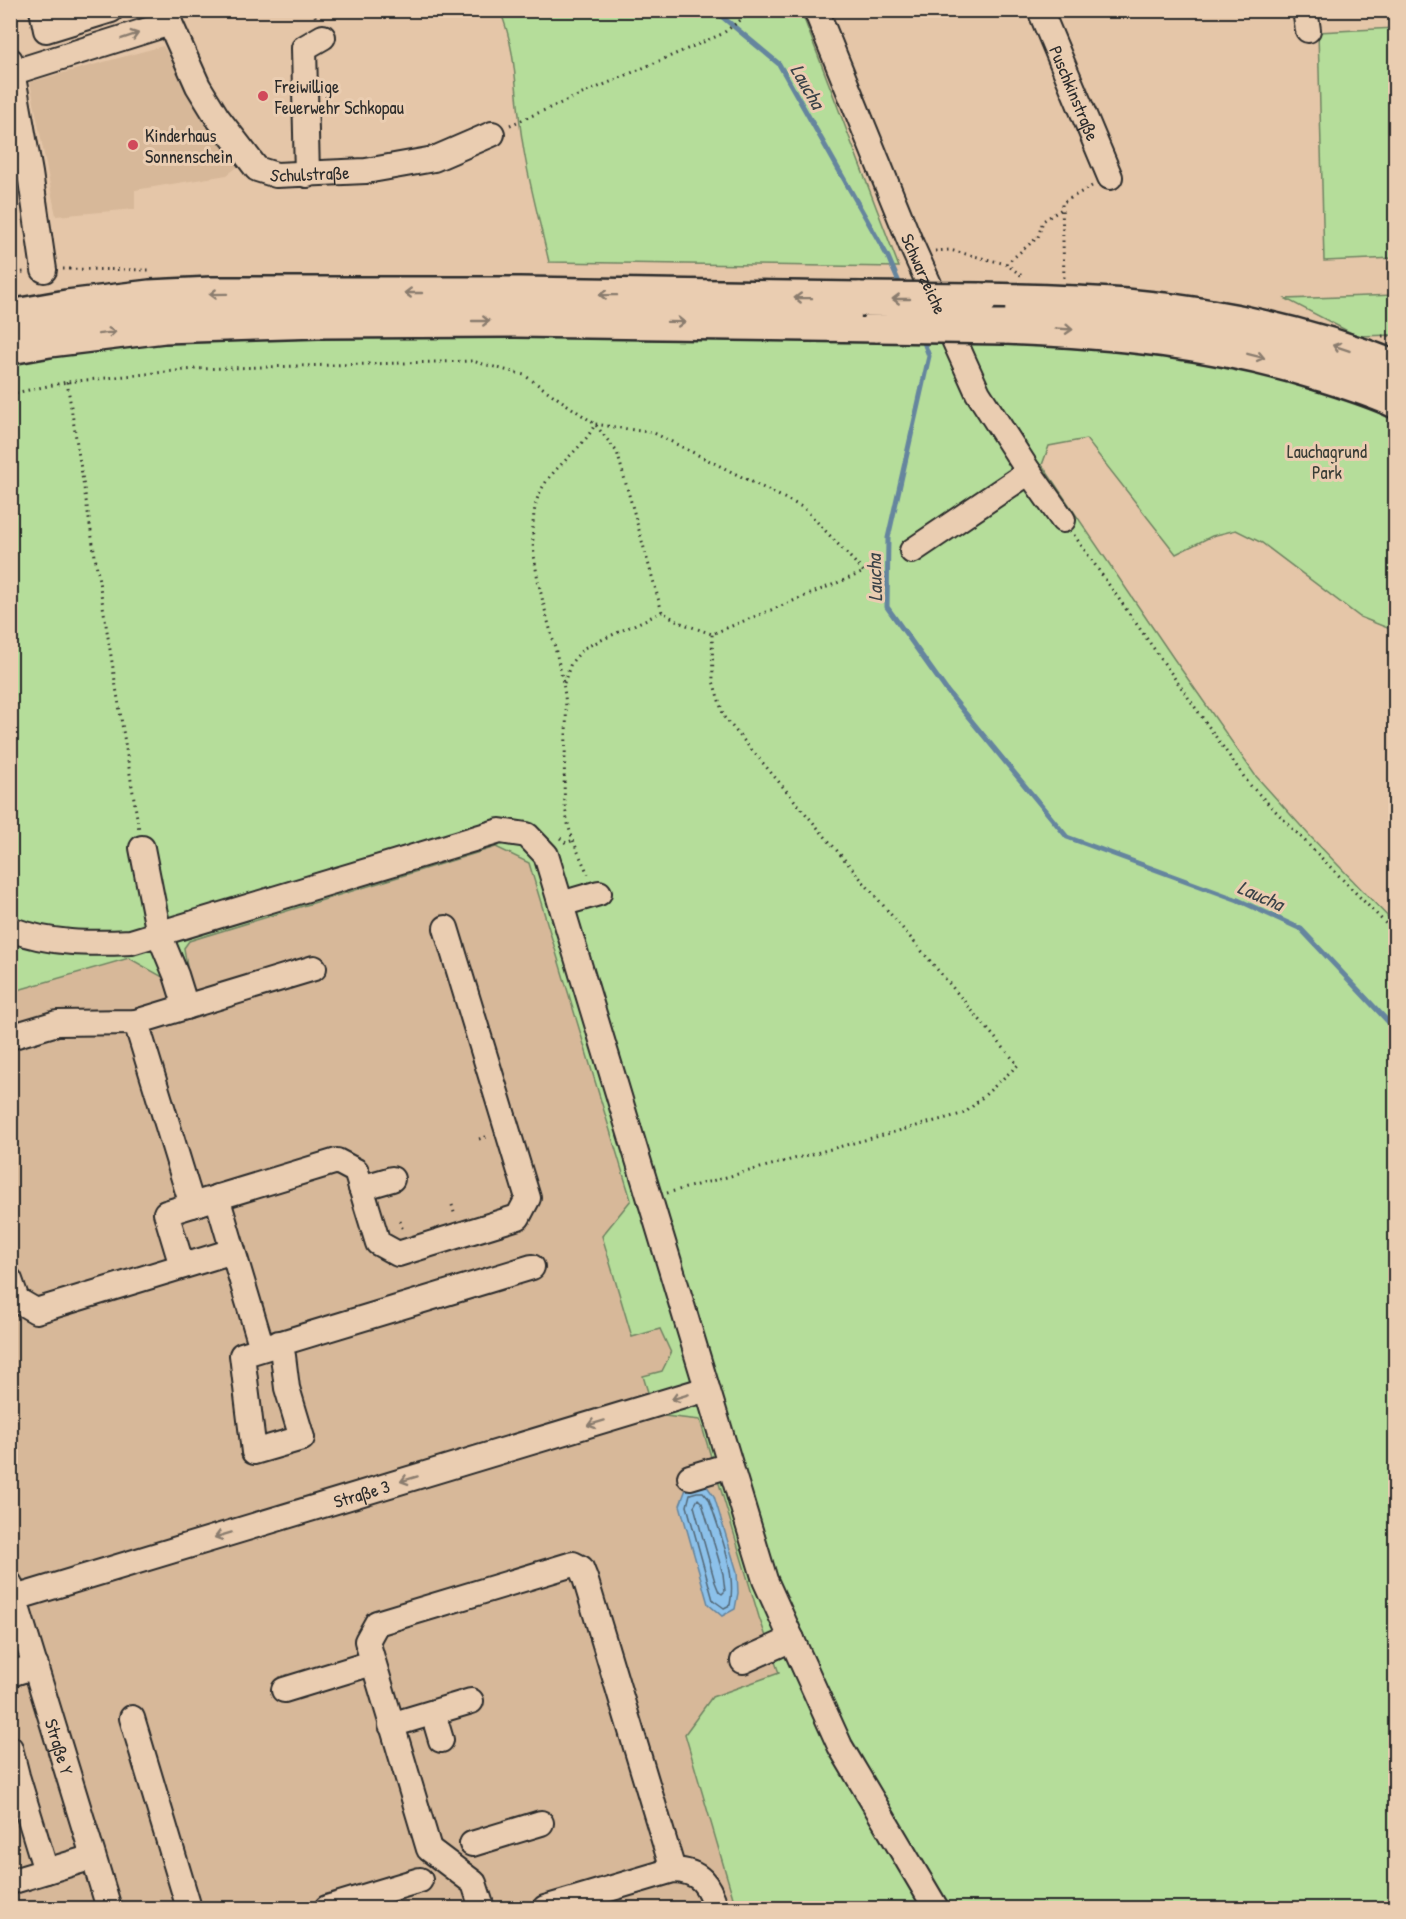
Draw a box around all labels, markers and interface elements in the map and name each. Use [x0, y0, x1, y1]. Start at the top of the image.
one-way arrow [120, 29, 139, 40]
street label: Puschkinstraße [1044, 42, 1106, 144]
water label: Laucha [784, 59, 833, 115]
place label: Freiwillige Feuerwehr Schkopau [274, 74, 404, 120]
marker: Freiwillige Feuerwehr Schkopau [256, 89, 270, 103]
place label: Kinderhaus Sonnenschein [145, 123, 233, 169]
marker: Kinderhaus Sonnenschein [126, 138, 140, 152]
street label: Schulstraße [267, 159, 350, 188]
street label: Schwarzeiche [895, 230, 953, 318]
one-way arrow [404, 287, 424, 299]
one-way arrow [209, 288, 229, 300]
one-way arrow [599, 289, 619, 301]
one-way arrow [793, 292, 813, 304]
one-way arrow [891, 293, 911, 305]
one-way arrow [471, 315, 491, 327]
one-way arrow [666, 316, 686, 328]
one-way arrow [1053, 324, 1073, 335]
one-way arrow [97, 328, 116, 339]
one-way arrow [1332, 342, 1350, 353]
one-way arrow [1247, 350, 1266, 362]
park label: Lauchagrund Park [1287, 439, 1367, 485]
water label: Laucha [860, 552, 888, 602]
water label: Laucha [1234, 873, 1290, 918]
one-way arrow [671, 1392, 690, 1403]
one-way arrow [587, 1418, 606, 1429]
street label: Straße 3 [330, 1473, 393, 1514]
one-way arrow [400, 1474, 419, 1485]
one-way arrow [214, 1530, 233, 1541]
street label: Straße Y [39, 1716, 80, 1778]

